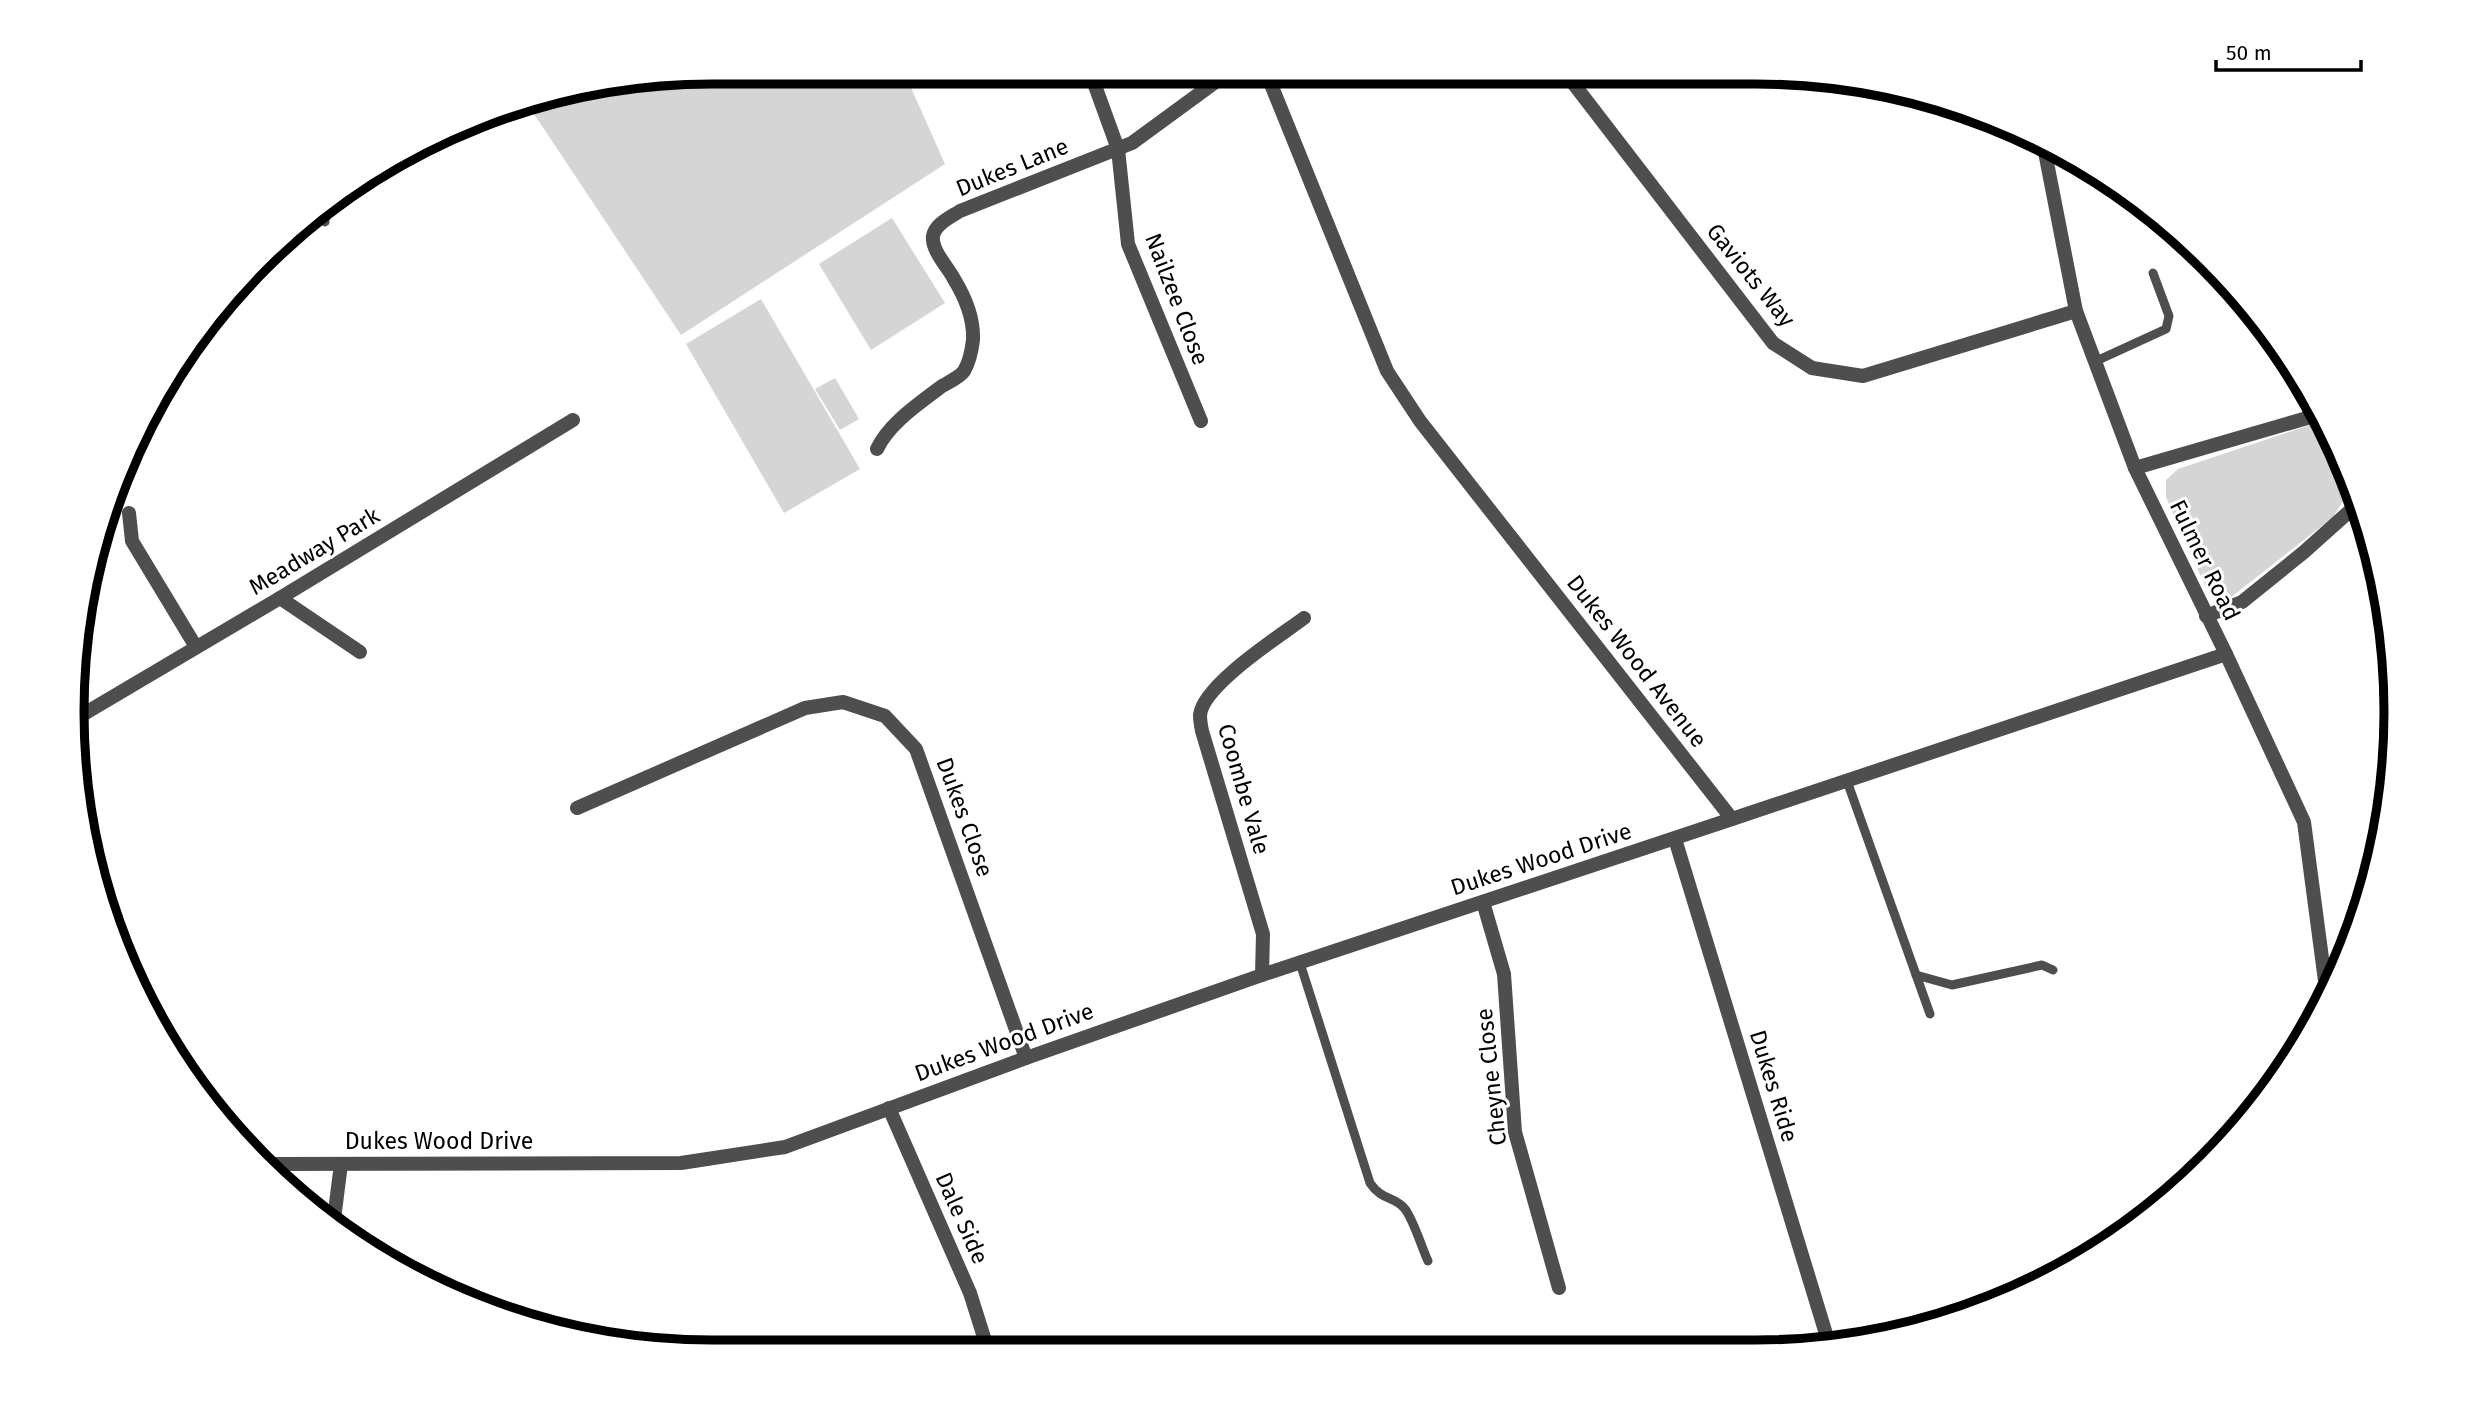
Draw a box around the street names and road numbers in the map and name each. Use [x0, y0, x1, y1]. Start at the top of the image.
street label: Dukes Lane [952, 132, 1072, 202]
street label: Gaviots Way [1701, 218, 1802, 333]
street label: Nailzee Close [1139, 229, 1215, 369]
street label: Fulmer Road [2164, 495, 2246, 625]
street label: Meadway Park [244, 501, 385, 601]
street label: Dukes Wood Avenue [1561, 569, 1713, 753]
street label: Coombe Vale [1212, 720, 1276, 858]
street label: Dukes Close [930, 753, 1000, 881]
street label: Dukes Wood Drive [1447, 817, 1635, 901]
street label: Dukes Wood Drive [911, 997, 1097, 1087]
street label: Cheyne Close [1470, 1007, 1512, 1147]
street label: Dukes Ride [1744, 1027, 1804, 1145]
street label: Dukes Wood Drive [345, 1127, 533, 1155]
street label: Dale Side [929, 1168, 995, 1268]

